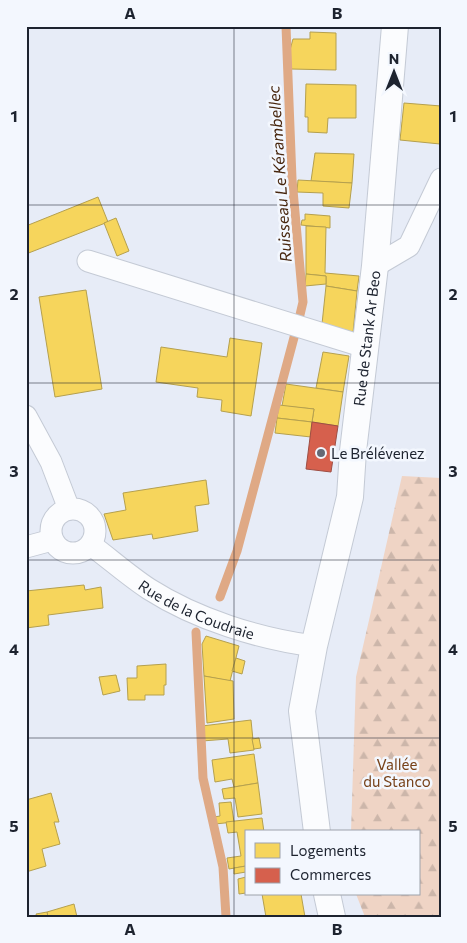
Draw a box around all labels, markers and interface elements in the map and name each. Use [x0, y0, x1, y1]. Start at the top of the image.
text: A [124, 3, 136, 22]
text: B [332, 3, 343, 22]
north arrow [370, 48, 420, 98]
text: N [389, 50, 399, 67]
water label: Ruisseau Le Kérambellec [263, 85, 295, 263]
text: 1 [10, 106, 18, 125]
text: 1 [449, 106, 457, 125]
street label: Rue de Stank Ar Beo [349, 269, 383, 407]
text: 2 [9, 284, 19, 303]
text: 2 [448, 284, 458, 303]
place label: Le Brélévenez [331, 444, 425, 462]
marker: Le Brélévenez [315, 447, 327, 459]
text: 3 [9, 461, 19, 480]
text: 3 [448, 461, 458, 480]
street label: Rue de la Coudraie [135, 576, 257, 643]
text: 4 [9, 639, 19, 658]
text: 4 [448, 639, 458, 658]
park label: Vallée du Stanco [363, 755, 431, 790]
text: 5 [9, 816, 19, 835]
text: 5 [448, 816, 458, 835]
legend [245, 830, 420, 896]
text: Logements [290, 841, 366, 859]
text: Commerces [290, 865, 371, 883]
text: A [124, 919, 136, 938]
text: B [332, 919, 343, 938]

